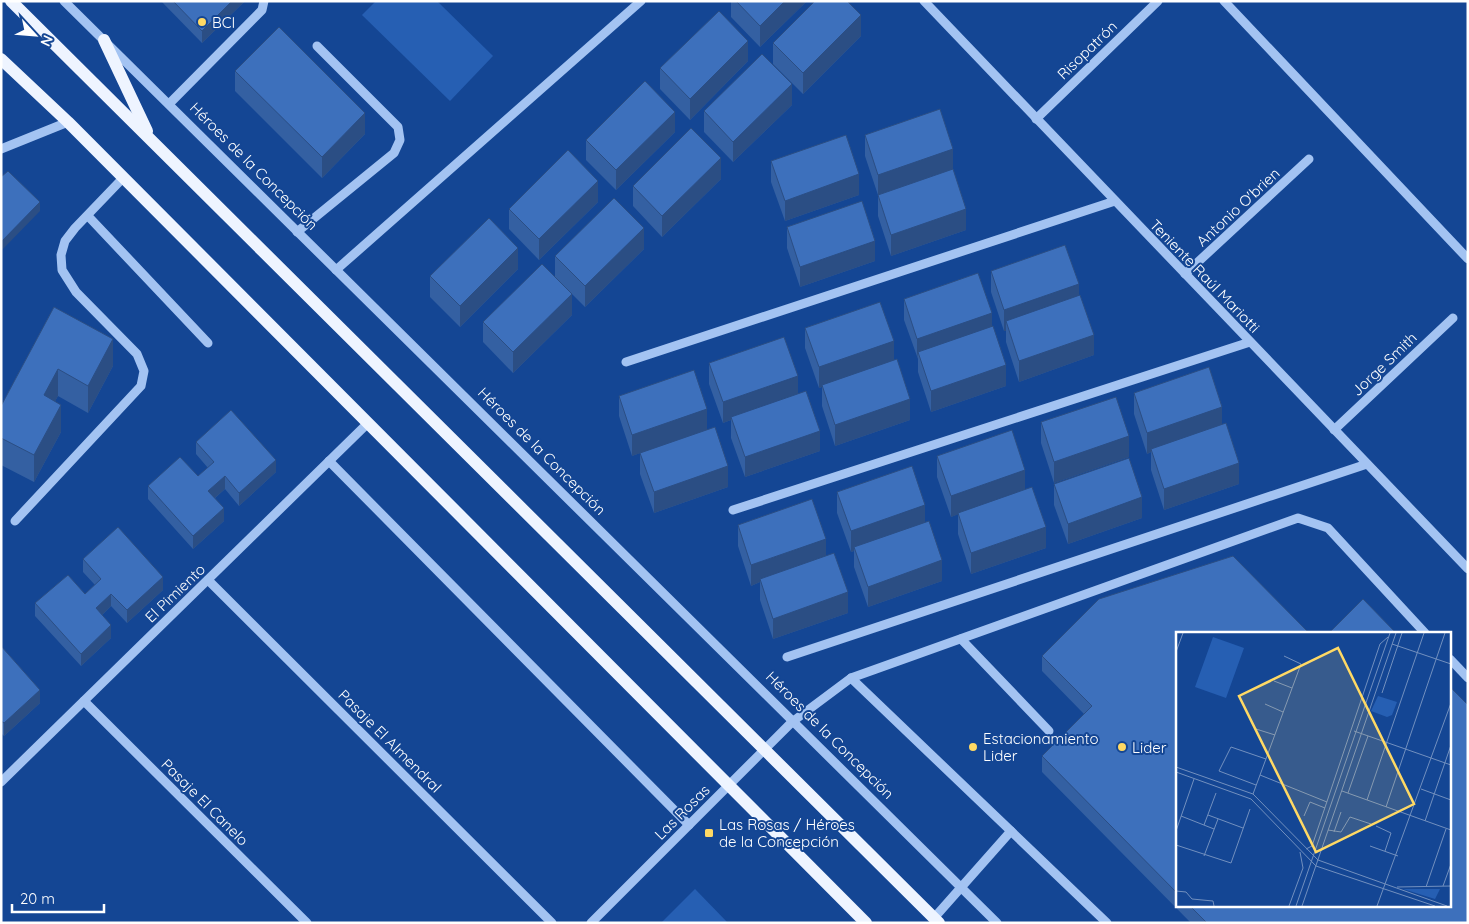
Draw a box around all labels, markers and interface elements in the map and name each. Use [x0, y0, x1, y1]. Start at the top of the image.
north arrow [10, 10, 60, 60]
place label: BCI [212, 13, 235, 32]
marker: BCI [196, 16, 208, 28]
street label: Risopatrón [1053, 17, 1121, 83]
text: N [36, 32, 57, 49]
street label: Héroes de la Concepción [186, 98, 322, 234]
street label: Antonio O'brien [1192, 164, 1284, 250]
street label: Teniente Raúl Mariotti [1146, 215, 1264, 337]
street label: Jorge Smith [1347, 328, 1421, 400]
street label: Héroes de la Concepción [474, 383, 610, 519]
street label: El Pimiento [141, 560, 209, 626]
inset map [1176, 632, 1452, 906]
street label: Héroes de la Concepción [762, 667, 898, 803]
street label: Pasaje El Almendral [334, 685, 446, 797]
place label: Estacionamiento Lider [983, 729, 1099, 765]
place label: Lider [1132, 738, 1167, 757]
marker: Estacionamiento Lider [967, 741, 979, 753]
marker: Lider [1116, 741, 1128, 753]
street label: Pasaje El Canelo [158, 755, 252, 849]
street label: Las Rosas [650, 780, 714, 844]
place label: Las Rosas / Héroes de la Concepción [719, 815, 855, 851]
marker: Las Rosas / Héroes de la Concepción [703, 827, 715, 839]
scale bar [12, 882, 105, 914]
text: 20 m [20, 889, 55, 908]

